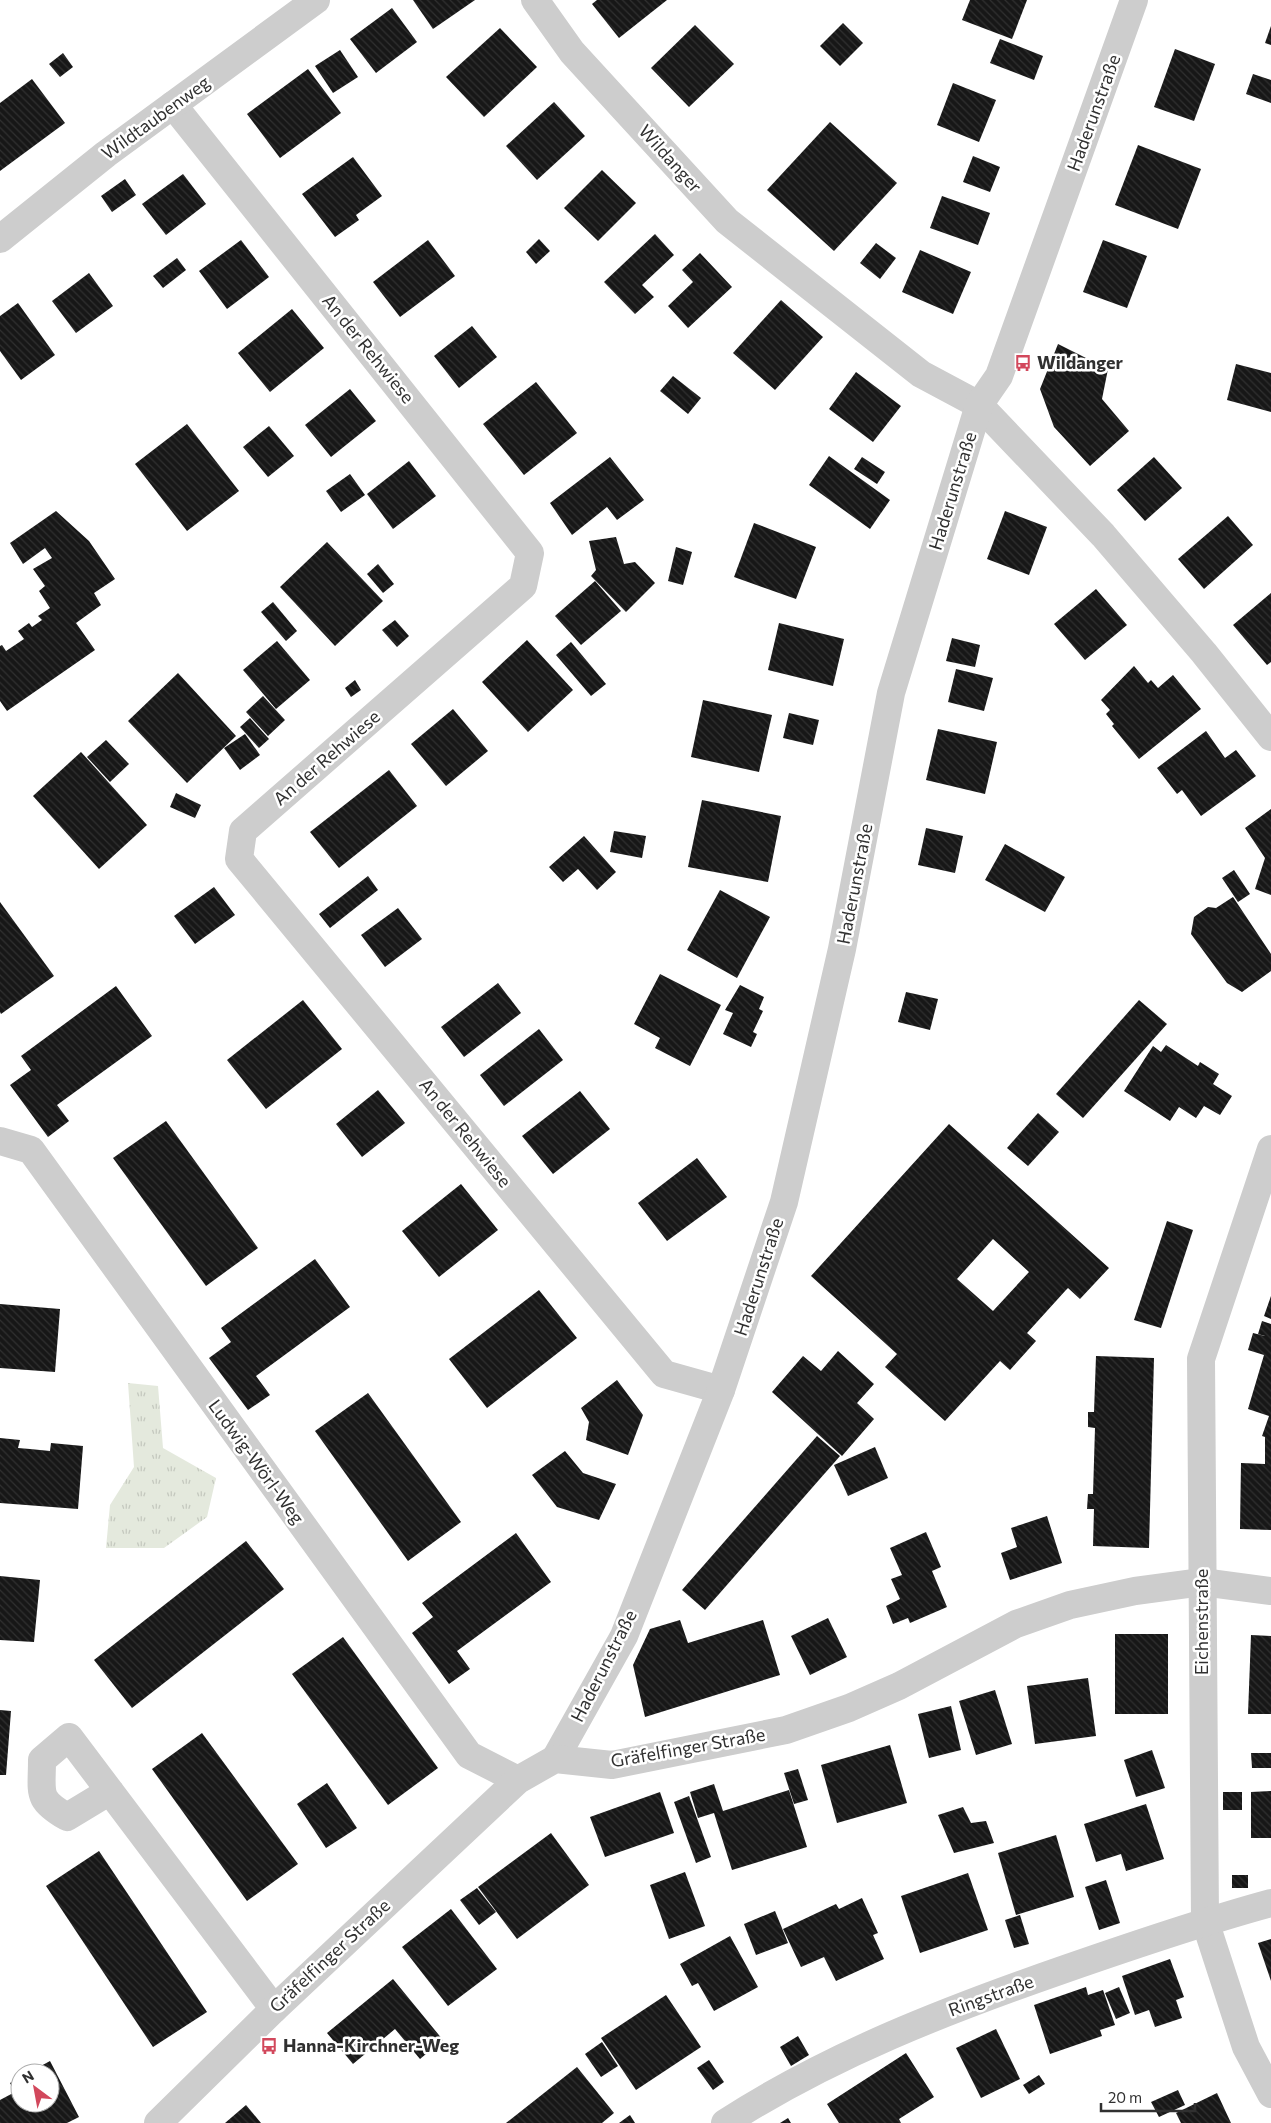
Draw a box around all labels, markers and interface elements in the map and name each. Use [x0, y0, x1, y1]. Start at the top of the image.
street label: Haderunstraße [1062, 51, 1124, 174]
street label: Wildtaubenweg [97, 70, 214, 164]
street label: Wildanger [634, 120, 707, 197]
street label: An der Rehwiese [318, 289, 419, 407]
place label: Wildanger [1037, 351, 1123, 373]
bus stop icon: Wildanger [1013, 353, 1033, 373]
street label: Haderunstraße [924, 429, 981, 553]
street label: An der Rehwiese [269, 705, 384, 810]
street label: Haderunstraße [832, 821, 877, 946]
street label: An der Rehwiese [415, 1073, 516, 1191]
street label: Haderunstraße [729, 1215, 787, 1338]
street label: Ludwig-Wörl-Weg [204, 1395, 309, 1528]
street label: Eichenstraße [1190, 1569, 1212, 1675]
street label: Haderunstraße [565, 1606, 641, 1725]
street label: Gräfelfinger Straße [609, 1723, 767, 1771]
street label: Gräfelfinger Straße [265, 1894, 394, 2017]
street label: Ringstraße [945, 1969, 1036, 2021]
place label: Hanna-Kirchner-Weg [283, 2034, 459, 2056]
bus stop icon: Hanna-Kirchner-Weg [259, 2036, 279, 2056]
north arrow [10, 2063, 60, 2113]
text: N [19, 2067, 37, 2087]
scale bar [1101, 2080, 1195, 2112]
text: 20 m [1108, 2088, 1142, 2106]

